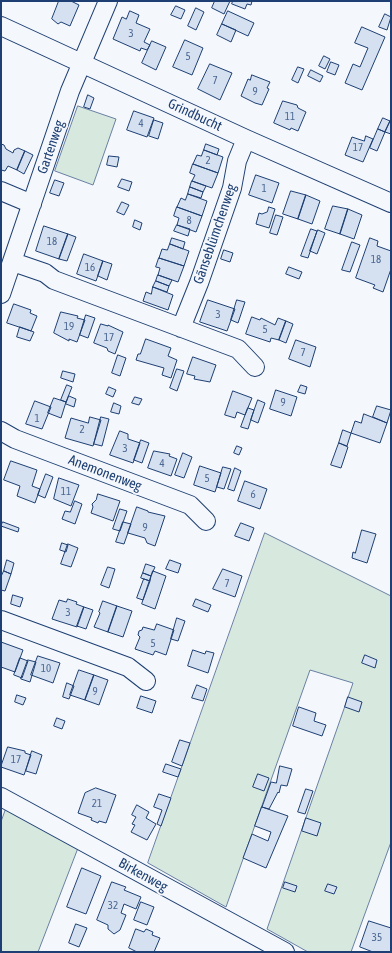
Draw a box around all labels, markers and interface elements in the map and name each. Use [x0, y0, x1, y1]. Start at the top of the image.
house number: 3 [128, 27, 134, 41]
house number: 5 [185, 50, 191, 64]
house number: 7 [212, 74, 218, 88]
house number: 9 [252, 85, 258, 99]
street label: Grindbucht [165, 95, 225, 135]
house number: 11 [285, 110, 295, 124]
house number: 4 [138, 117, 144, 131]
street label: Gartenweg [34, 118, 68, 176]
house number: 17 [353, 141, 363, 155]
house number: 2 [205, 154, 211, 168]
street label: Gänseblümchenweg [190, 182, 240, 286]
house number: 1 [261, 182, 267, 196]
house number: 8 [186, 214, 192, 228]
house number: 18 [47, 235, 57, 249]
house number: 18 [371, 253, 381, 267]
house number: 16 [85, 261, 95, 275]
house number: 3 [215, 308, 221, 322]
house number: 19 [64, 320, 74, 334]
house number: 5 [262, 323, 268, 337]
house number: 17 [104, 331, 114, 345]
house number: 7 [300, 346, 306, 360]
house number: 9 [280, 396, 286, 410]
house number: 1 [34, 412, 40, 426]
house number: 2 [79, 423, 85, 437]
house number: 3 [122, 442, 128, 456]
street label: Anemonenweg [66, 451, 144, 495]
house number: 4 [159, 457, 165, 471]
house number: 5 [204, 472, 210, 486]
house number: 11 [61, 485, 71, 499]
house number: 6 [250, 488, 256, 502]
house number: 9 [142, 521, 148, 535]
house number: 7 [224, 577, 230, 591]
house number: 3 [65, 606, 71, 620]
house number: 5 [150, 637, 156, 651]
house number: 10 [41, 662, 51, 676]
house number: 9 [92, 685, 98, 699]
house number: 17 [11, 753, 21, 767]
house number: 21 [92, 797, 102, 811]
street label: Birkenweg [115, 855, 171, 895]
house number: 32 [108, 899, 118, 913]
house number: 35 [372, 931, 382, 945]

